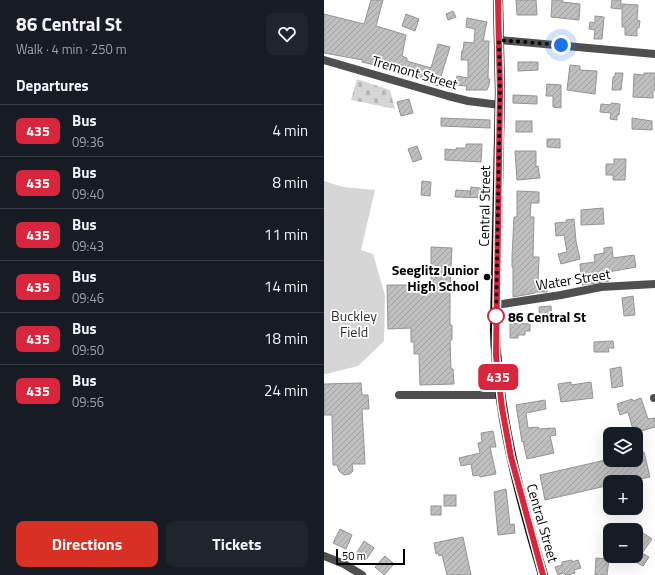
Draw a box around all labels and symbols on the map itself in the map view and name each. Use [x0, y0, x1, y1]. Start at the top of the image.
your location [551, 35, 571, 55]
street label: Tremont Street [370, 50, 461, 94]
street label: Central Street [473, 165, 495, 247]
place label: Seeglitz Junior High School [392, 259, 479, 296]
street label: Water Street [534, 263, 612, 295]
marker: Seeglitz Junior High School [482, 272, 492, 282]
park label: Buckley Field [331, 305, 377, 342]
place label: 86 Central St [508, 306, 586, 327]
marker: 86 Central St [487, 307, 505, 325]
line badge: 435 [475, 364, 521, 390]
street label: Central Street [522, 481, 564, 565]
scale bar [336, 547, 405, 566]

